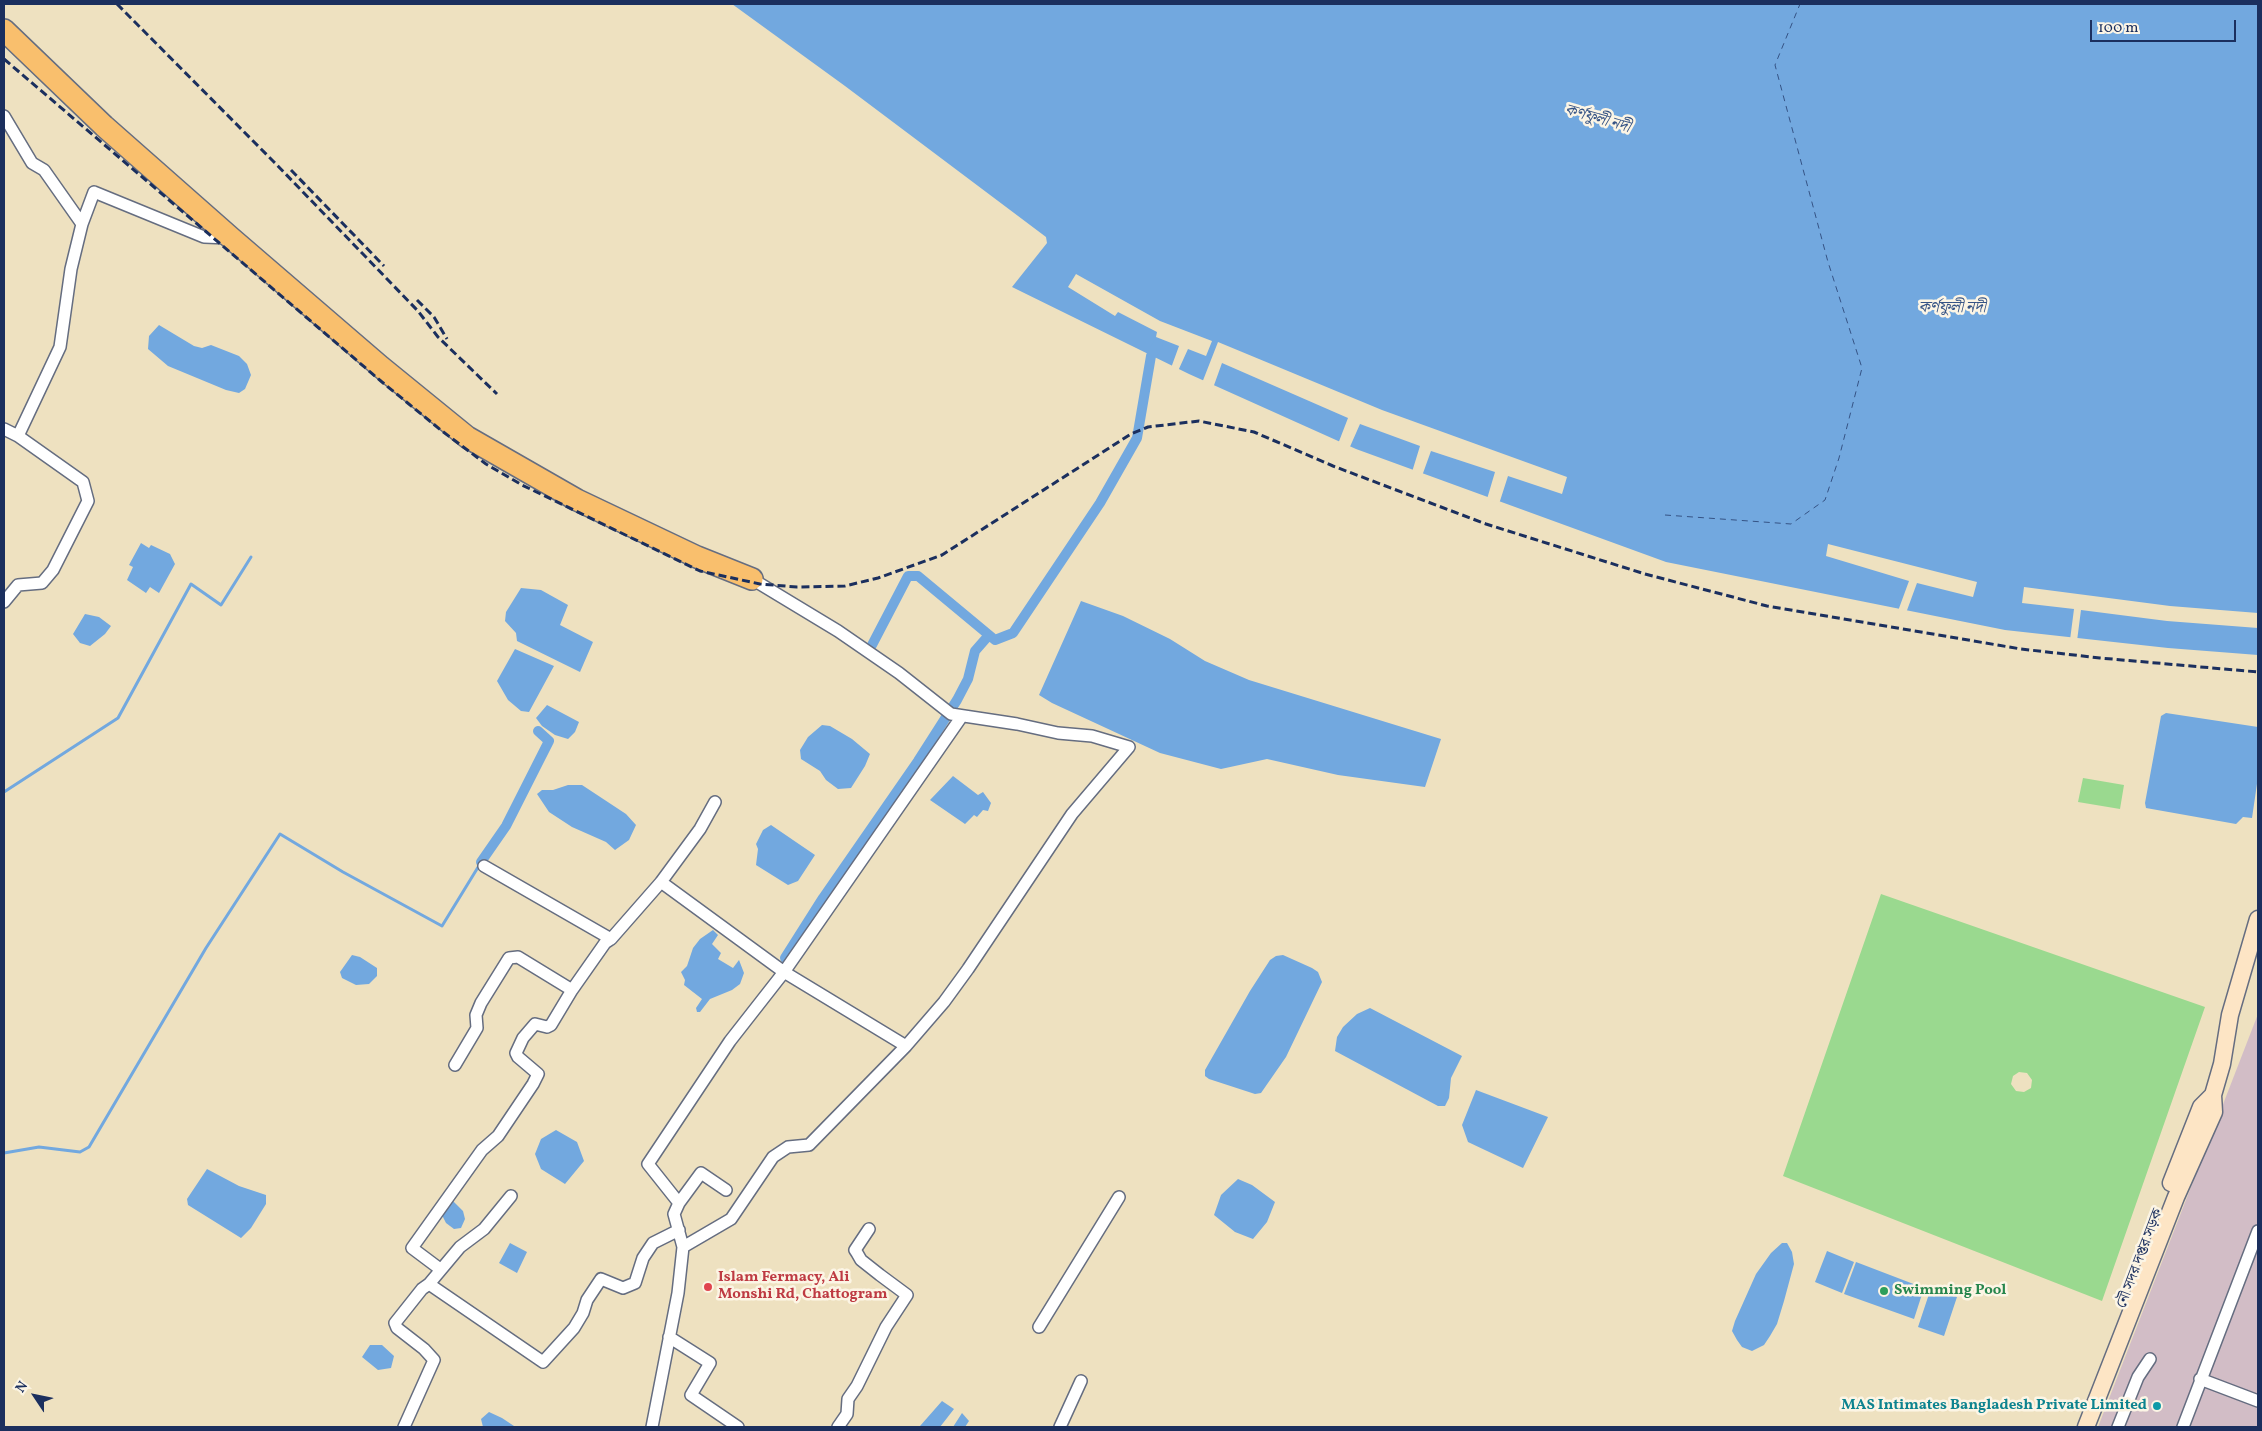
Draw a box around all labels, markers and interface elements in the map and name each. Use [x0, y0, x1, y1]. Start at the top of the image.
scale bar [2092, 10, 2238, 42]
text: 100 m [2098, 18, 2138, 39]
water label: কর্ণফুলী নদী [1562, 102, 1632, 138]
water label: কর্ণফুলী নদী [1918, 299, 1986, 319]
street label: নৌ সদর দপ্তর সড়ক [2114, 1207, 2168, 1311]
place label: Islam Fermacy, Ali Monshi Rd, Chattogram [718, 1269, 888, 1304]
marker: Islam Fermacy, Ali Monshi Rd, Chattogram [702, 1281, 714, 1293]
place label: Swimming Pool [1894, 1282, 2006, 1300]
marker: Swimming Pool [1878, 1285, 1890, 1297]
north arrow [10, 1371, 60, 1421]
text: N [11, 1378, 33, 1397]
place label: MAS Intimates Bangladesh Private Limited [1841, 1397, 2147, 1415]
marker: MAS Intimates Bangladesh Private Limited [2151, 1400, 2163, 1412]

